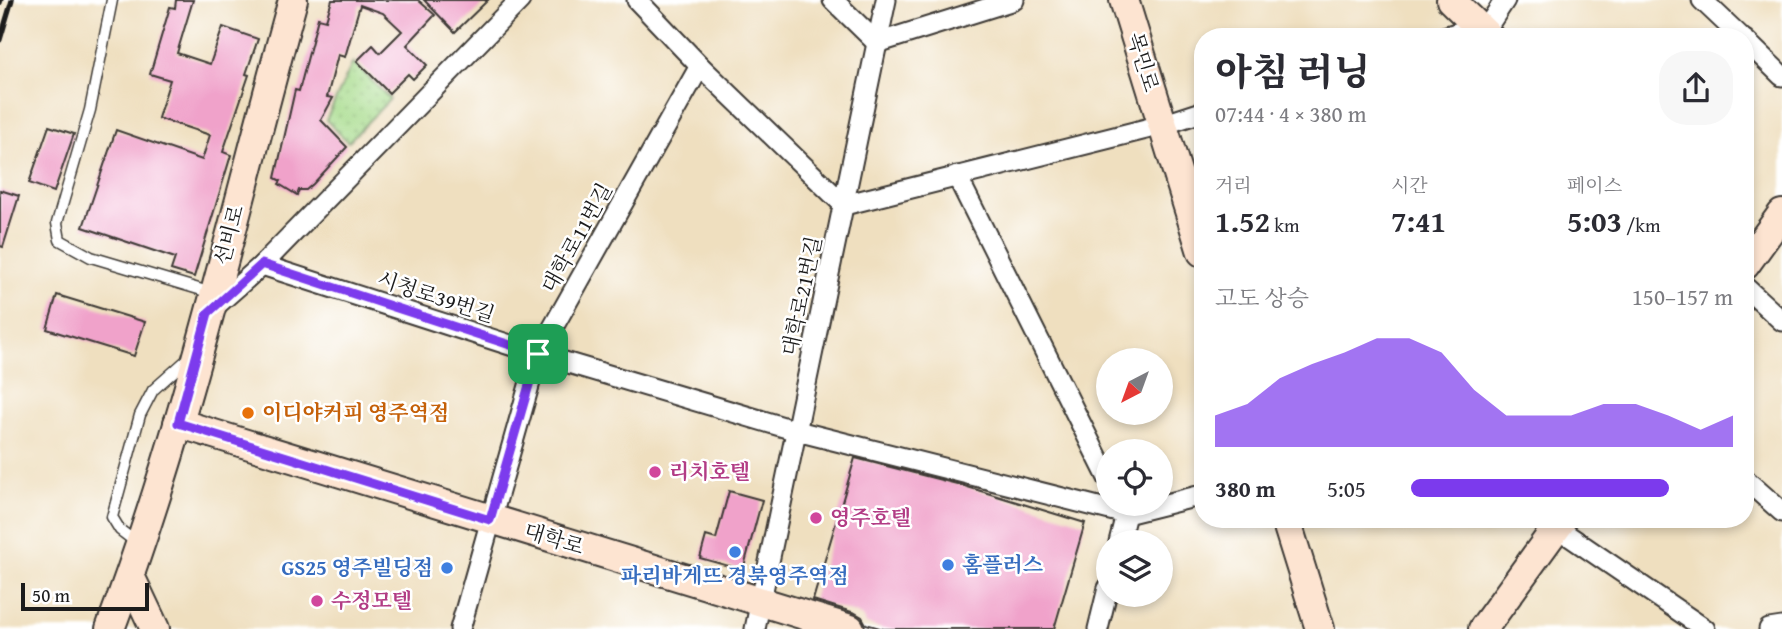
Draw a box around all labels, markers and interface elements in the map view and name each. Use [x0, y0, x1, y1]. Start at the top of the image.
street label: 목민로 [1120, 28, 1167, 95]
text: 아침 러닝 [1215, 43, 1370, 99]
button: share [1659, 51, 1733, 125]
text: 07:44 · 4 × 380 m [1215, 97, 1367, 130]
text: 거리 [1215, 171, 1252, 199]
text: 시간 [1391, 171, 1428, 199]
text: 페이스 [1567, 171, 1622, 199]
street label: 대학로11번길 [534, 177, 620, 298]
text: 1.52 [1215, 199, 1270, 243]
text: 7:41 [1391, 199, 1446, 243]
text: 5:03 [1567, 199, 1622, 243]
street label: 선비로 [206, 201, 251, 268]
text: km [1270, 211, 1299, 239]
text: /km [1622, 211, 1660, 239]
street label: 대학로21번길 [774, 233, 829, 359]
street label: 시청로39번길 [374, 263, 499, 330]
text: 150–157 m [1632, 280, 1733, 313]
text: 고도 상승 [1215, 281, 1309, 314]
pin [508, 324, 568, 384]
icon: arrive [519, 335, 557, 373]
north arrow [1096, 348, 1172, 425]
map controls [1096, 348, 1173, 607]
place label: 이디야커피 영주역점 [262, 397, 449, 428]
marker: 이디야커피 영주역점 [240, 405, 256, 421]
button: locate [1096, 439, 1173, 516]
place label: 리치호텔 [669, 456, 750, 487]
marker: 리치호텔 [647, 464, 663, 480]
text: 380 m [1215, 472, 1276, 505]
text: 5:05 [1327, 472, 1366, 505]
place label: 영주호텔 [830, 502, 911, 533]
marker: 영주호텔 [808, 510, 824, 526]
street label: 대학로 [521, 515, 588, 562]
button: layers [1096, 530, 1173, 607]
marker: 파리바게뜨 경북영주역점 [727, 544, 743, 560]
place label: 홈플러스 [962, 549, 1043, 580]
place label: GS25 영주빌딩점 [281, 552, 433, 583]
marker: 홈플러스 [940, 557, 956, 573]
marker: GS25 영주빌딩점 [439, 560, 455, 576]
place label: 파리바게뜨 경북영주역점 [621, 560, 849, 591]
scale bar [21, 580, 149, 612]
text: 50 m [32, 581, 70, 609]
place label: 수정모텔 [331, 585, 412, 616]
marker: 수정모텔 [309, 593, 325, 609]

